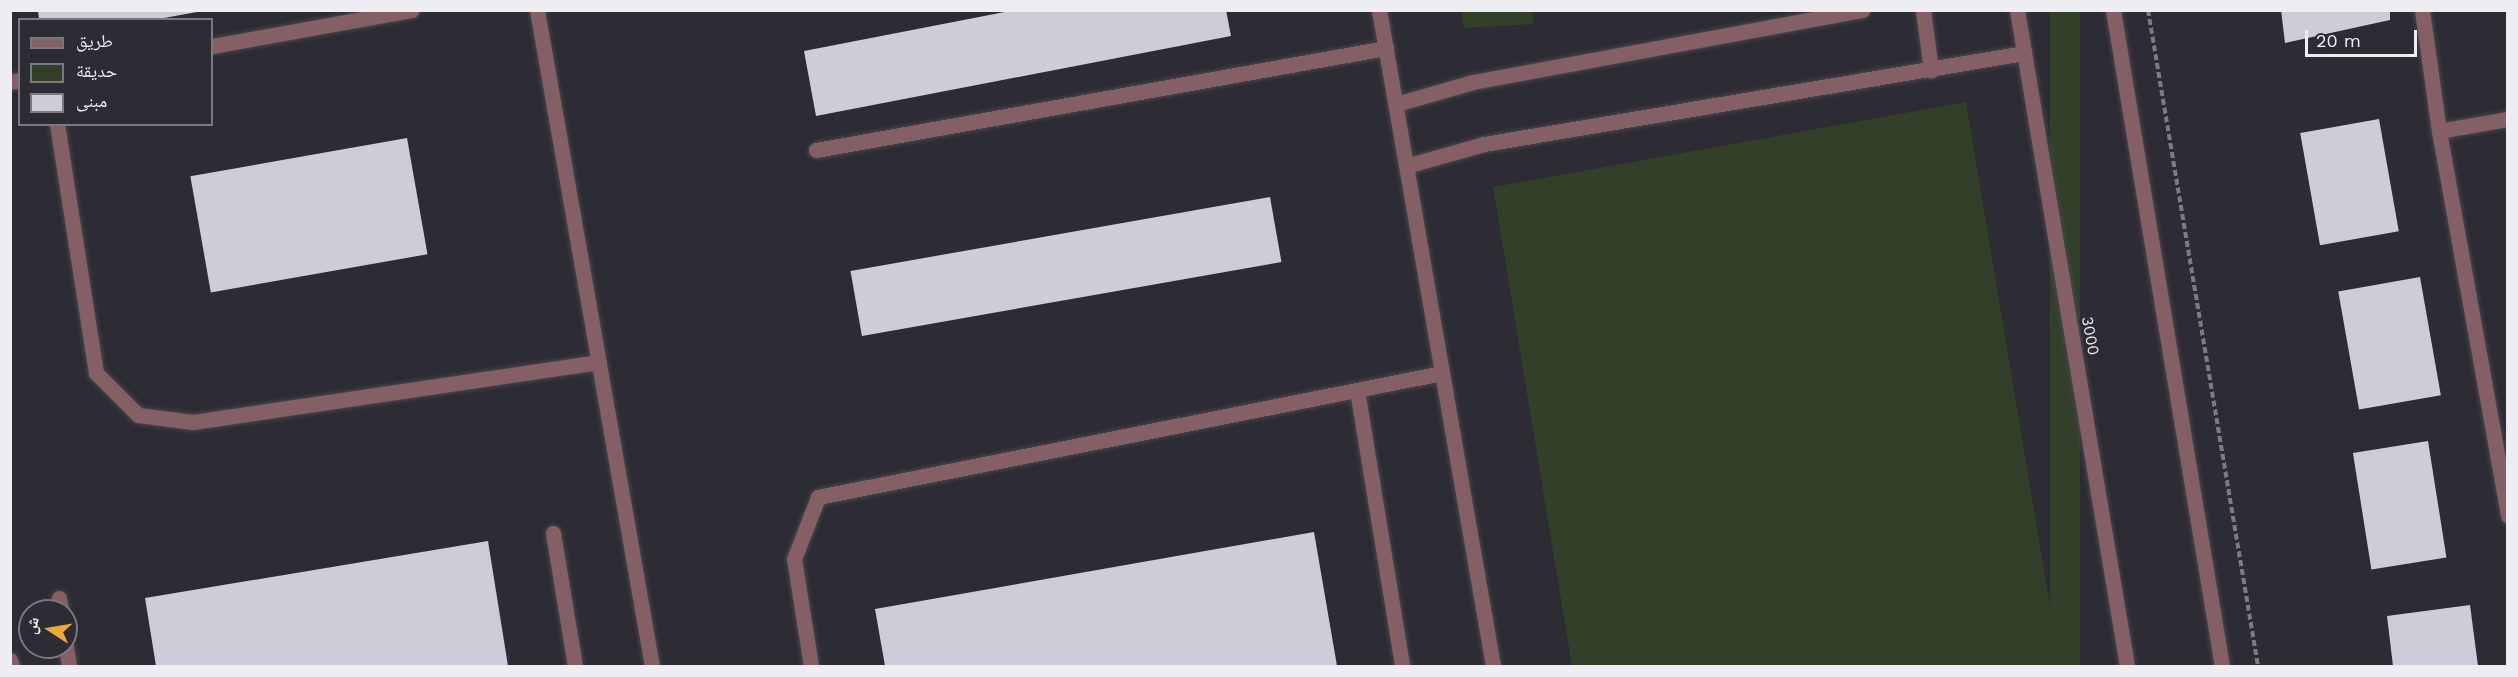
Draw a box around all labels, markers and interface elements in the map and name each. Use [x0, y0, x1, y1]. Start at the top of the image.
legend [18, 18, 213, 126]
scale bar [2308, 18, 2420, 56]
text: طريق [76, 30, 113, 51]
text: 20 m [2316, 30, 2361, 51]
text: حديقة [76, 60, 117, 81]
text: مبنى [76, 90, 107, 111]
street label: 3000 [2077, 315, 2103, 357]
north arrow [18, 599, 78, 659]
text: ش [21, 615, 43, 636]

